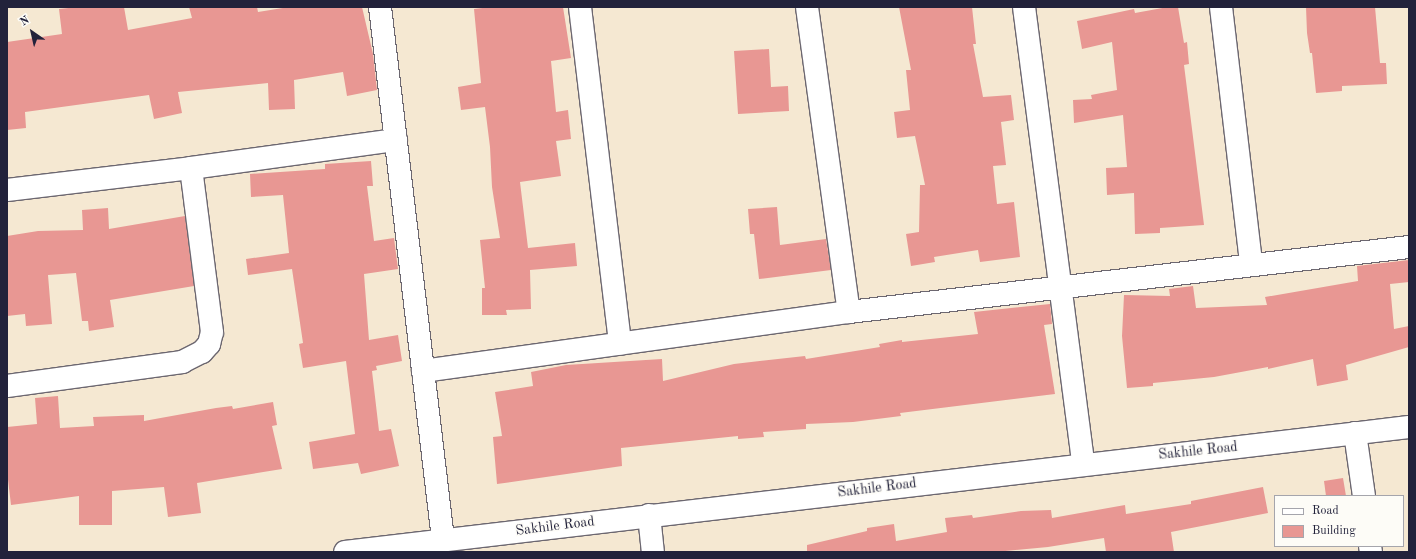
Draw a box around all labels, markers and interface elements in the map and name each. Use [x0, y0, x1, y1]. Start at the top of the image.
north arrow [12, 12, 52, 52]
text: N [18, 15, 32, 29]
street label: Sakhile Road [1158, 438, 1238, 464]
street label: Sakhile Road [836, 475, 918, 501]
legend [1274, 495, 1404, 547]
text: Road [1312, 505, 1339, 517]
street label: Sakhile Road [514, 513, 596, 539]
text: Building [1312, 525, 1356, 537]

